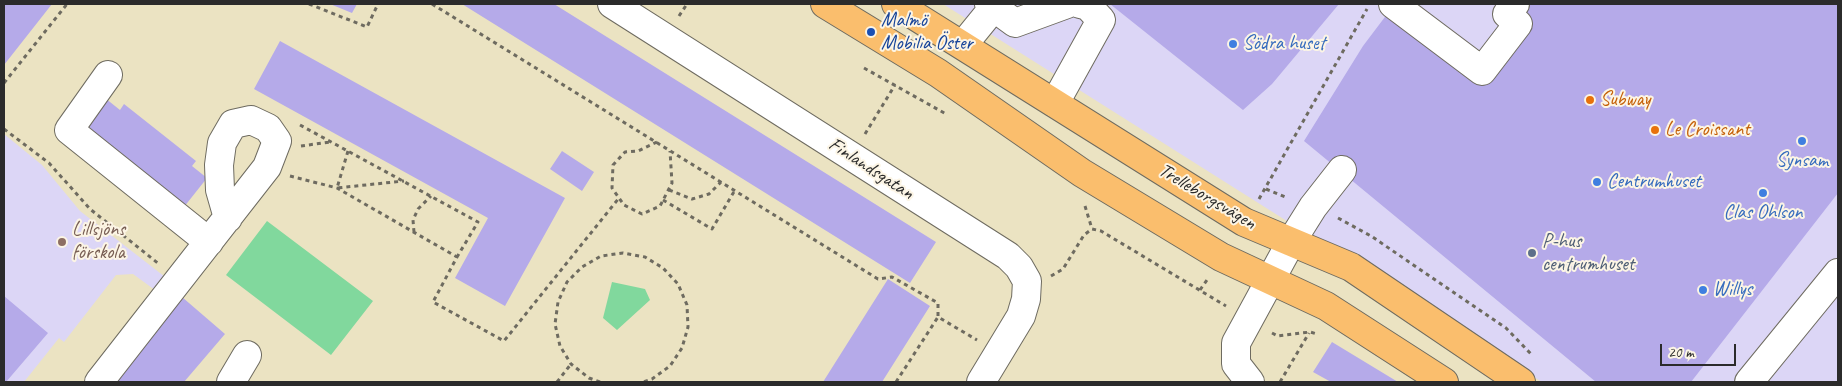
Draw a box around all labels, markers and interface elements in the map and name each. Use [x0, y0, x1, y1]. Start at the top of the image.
place label: Malmö Mobilia Öster [881, 9, 973, 56]
marker: Malmö Mobilia Öster [865, 26, 877, 38]
place label: Södra huset [1243, 32, 1325, 56]
marker: Södra huset [1227, 38, 1239, 50]
place label: Subway [1600, 88, 1650, 112]
marker: Subway [1584, 94, 1596, 106]
place label: Le Croissant [1665, 118, 1750, 142]
marker: Le Croissant [1649, 124, 1661, 136]
street label: Finlandsgatan [824, 133, 918, 205]
marker: Synsam [1796, 135, 1808, 147]
place label: Synsam [1776, 149, 1828, 173]
street label: Trelleborgsvägen [1154, 159, 1260, 235]
place label: Centrumhuset [1607, 170, 1701, 194]
marker: Centrumhuset [1591, 176, 1603, 188]
marker: Clas Ohlson [1757, 187, 1769, 199]
place label: Clas Ohlson [1724, 201, 1802, 225]
place label: Lillsjöns förskola [72, 218, 125, 265]
place label: P-hus centrumhuset [1542, 230, 1634, 277]
marker: Lillsjöns förskola [56, 236, 68, 248]
marker: P-hus centrumhuset [1526, 247, 1538, 259]
place label: Willys [1713, 278, 1752, 302]
marker: Willys [1697, 284, 1709, 296]
scale bar [1662, 334, 1738, 366]
text: 20 m [1668, 343, 1694, 362]

